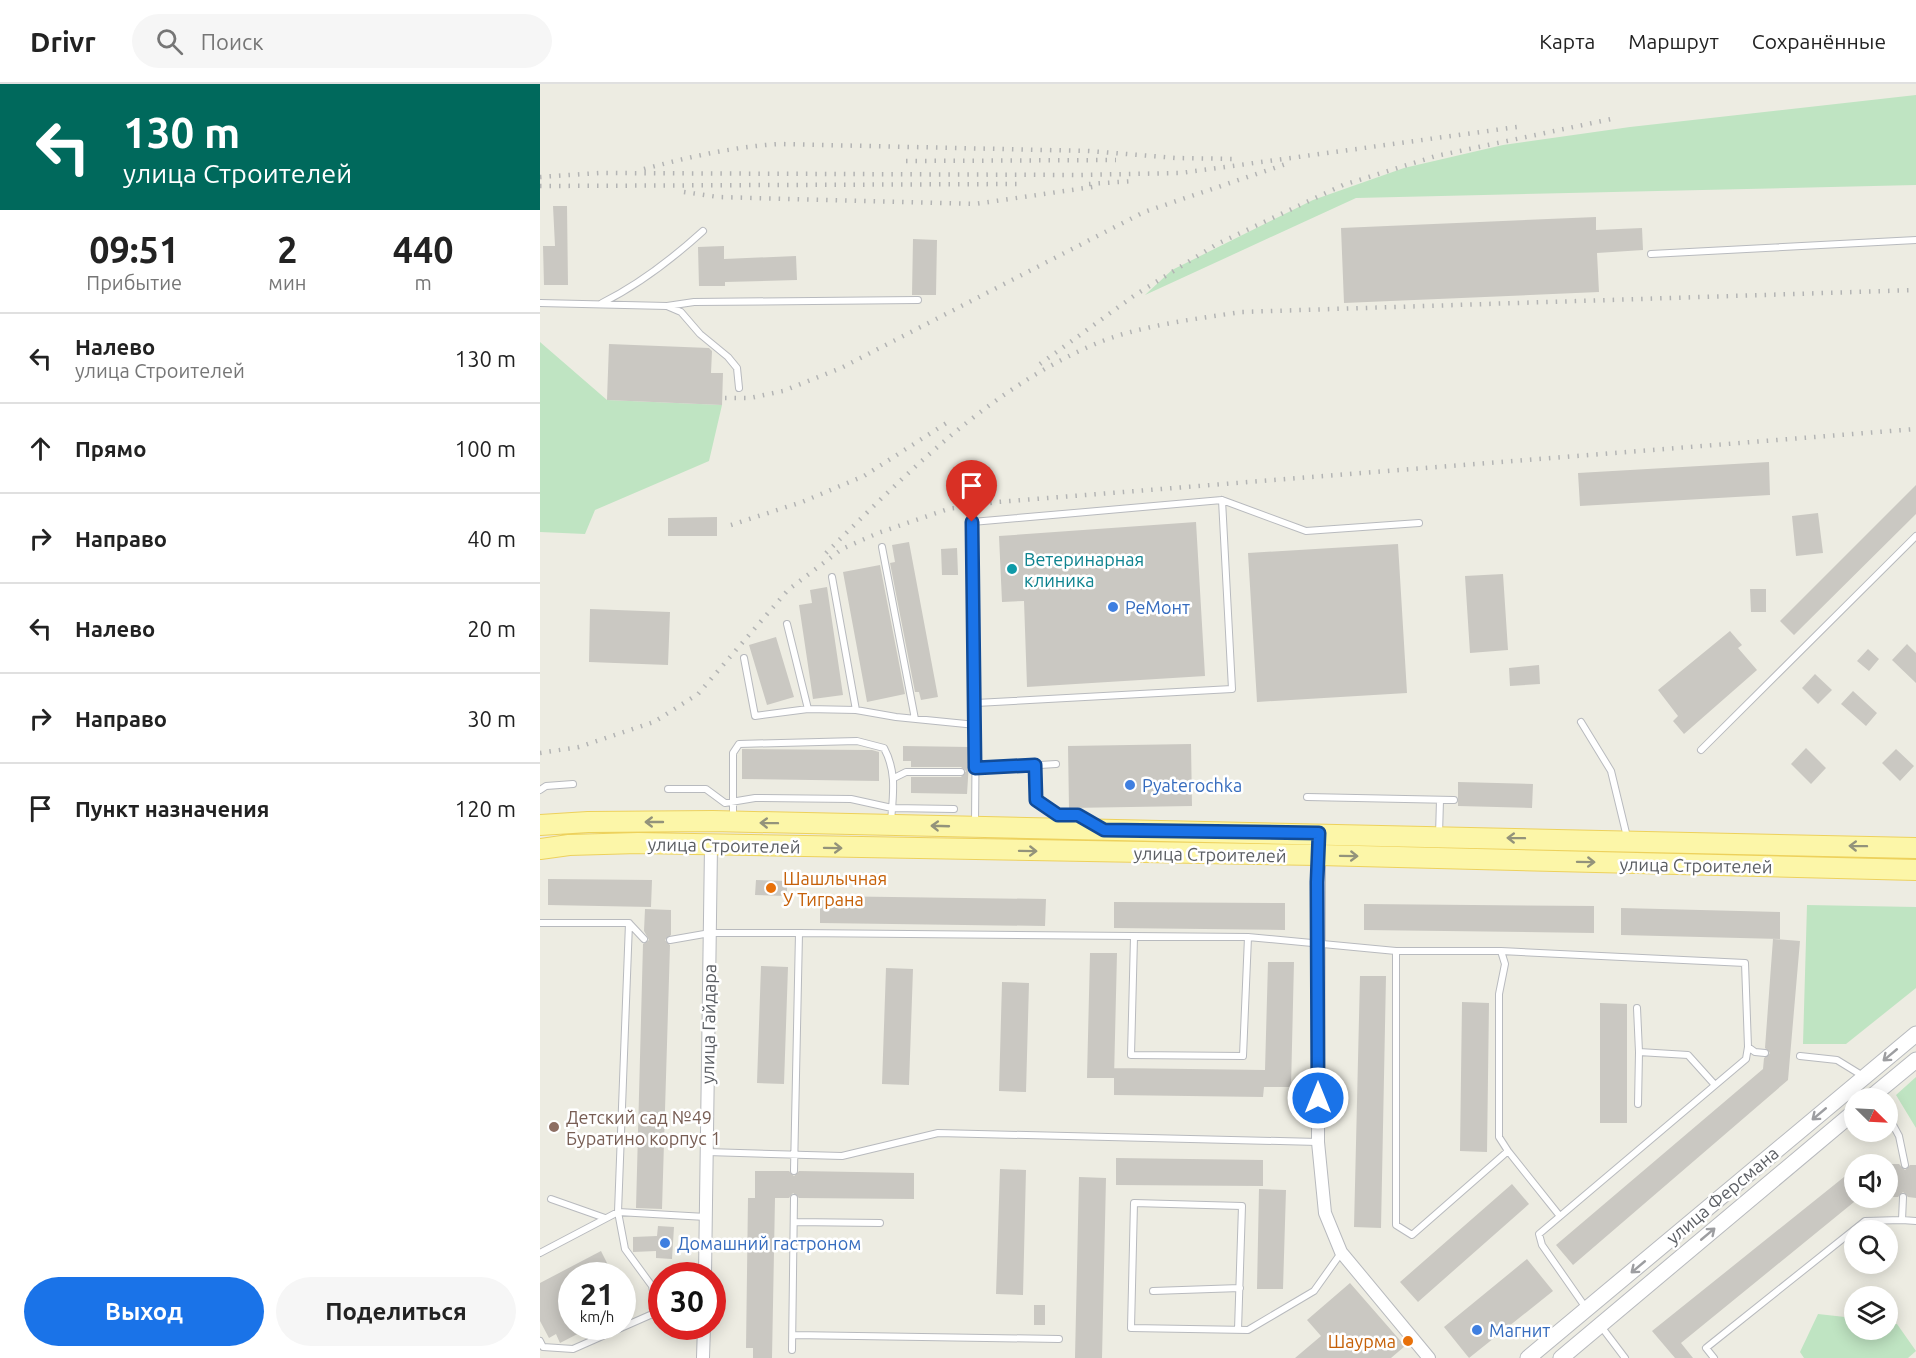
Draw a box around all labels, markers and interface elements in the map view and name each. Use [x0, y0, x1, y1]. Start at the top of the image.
search box [132, 14, 552, 68]
icon: search [153, 25, 186, 58]
text: Drivr [30, 26, 96, 57]
text: Поиск [201, 29, 263, 54]
text: Карта [1539, 29, 1595, 53]
text: Маршрут [1628, 29, 1719, 53]
text: Сохранённые [1752, 29, 1886, 53]
icon: left [24, 108, 102, 186]
text: 130 m [123, 109, 240, 156]
text: улица Строителей [123, 158, 352, 188]
text: 09:51 [89, 229, 179, 270]
text: 2 [277, 229, 298, 270]
text: 440 [393, 229, 454, 270]
text: Прибытие [86, 271, 182, 294]
text: мин [268, 271, 306, 294]
text: m [415, 271, 432, 294]
text: Налево [75, 334, 155, 359]
icon: left [24, 342, 57, 375]
text: 130 m [455, 346, 516, 371]
text: улица Строителей [75, 359, 245, 382]
icon: ahead [24, 432, 57, 465]
text: Прямо [75, 436, 146, 461]
text: 100 m [455, 436, 516, 461]
pin [946, 460, 997, 522]
icon: arrive [955, 469, 988, 502]
icon: right [24, 522, 57, 555]
text: Направо [75, 526, 167, 551]
text: 40 m [467, 526, 516, 551]
place label: Ветеринарная клиника [1024, 549, 1144, 590]
marker: Ветеринарная клиника [1005, 562, 1019, 576]
place label: РеМонт [1125, 597, 1190, 617]
marker: РеМонт [1106, 600, 1120, 614]
icon: left [24, 612, 57, 645]
text: Налево [75, 616, 155, 641]
text: 20 m [467, 616, 516, 641]
icon: right [24, 702, 57, 735]
text: Направо [75, 706, 167, 731]
text: 30 m [467, 706, 516, 731]
place label: Pyaterochka [1142, 775, 1242, 795]
marker: Pyaterochka [1123, 778, 1137, 792]
icon: arrive [24, 792, 57, 825]
text: Пункт назначения [75, 796, 269, 821]
text: 120 m [455, 796, 516, 821]
one-way arrow [645, 816, 665, 828]
one-way arrow [759, 817, 779, 829]
one-way arrow [931, 821, 951, 832]
one-way arrow [1506, 832, 1526, 844]
street label: улица Строителей [647, 834, 801, 856]
one-way arrow [1848, 840, 1868, 852]
one-way arrow [822, 842, 842, 854]
street label: улица Строителей [1133, 843, 1287, 865]
one-way arrow [1017, 845, 1037, 857]
one-way arrow [1338, 850, 1358, 862]
street label: улица Строителей [1619, 854, 1773, 876]
one-way arrow [1575, 856, 1595, 868]
place label: Шашлычная У Тиграна [783, 868, 887, 909]
marker: Шашлычная У Тиграна [764, 881, 778, 895]
street label: улица Гайдара [697, 964, 719, 1084]
one-way arrow [1883, 1048, 1898, 1062]
position arrow [1286, 1066, 1350, 1130]
north arrow [1844, 1088, 1898, 1142]
map controls [1844, 1088, 1898, 1340]
place label: Детский сад №49 Буратино корпус 1 [566, 1107, 721, 1148]
one-way arrow [1812, 1107, 1827, 1121]
marker: Детский сад №49 Буратино корпус 1 [547, 1120, 561, 1134]
street label: улица Ферсмана [1662, 1142, 1782, 1248]
button: sound [1844, 1154, 1898, 1208]
button: search [1844, 1220, 1898, 1274]
one-way arrow [1700, 1227, 1715, 1241]
place label: Домашний гастроном [677, 1233, 861, 1253]
marker: Домашний гастроном [658, 1236, 672, 1250]
one-way arrow [1630, 1260, 1646, 1273]
speed limit sign: 30 [648, 1262, 726, 1340]
button: Выход [24, 1277, 264, 1346]
button: Поделиться [276, 1277, 516, 1346]
text: 21 [580, 1277, 614, 1311]
button: layers [1844, 1286, 1898, 1340]
text: km/h [580, 1308, 614, 1325]
place label: Магнит [1489, 1320, 1550, 1340]
marker: Магнит [1470, 1323, 1484, 1337]
place label: Шаурма [1328, 1331, 1396, 1351]
marker: Шаурма [1401, 1334, 1415, 1348]

